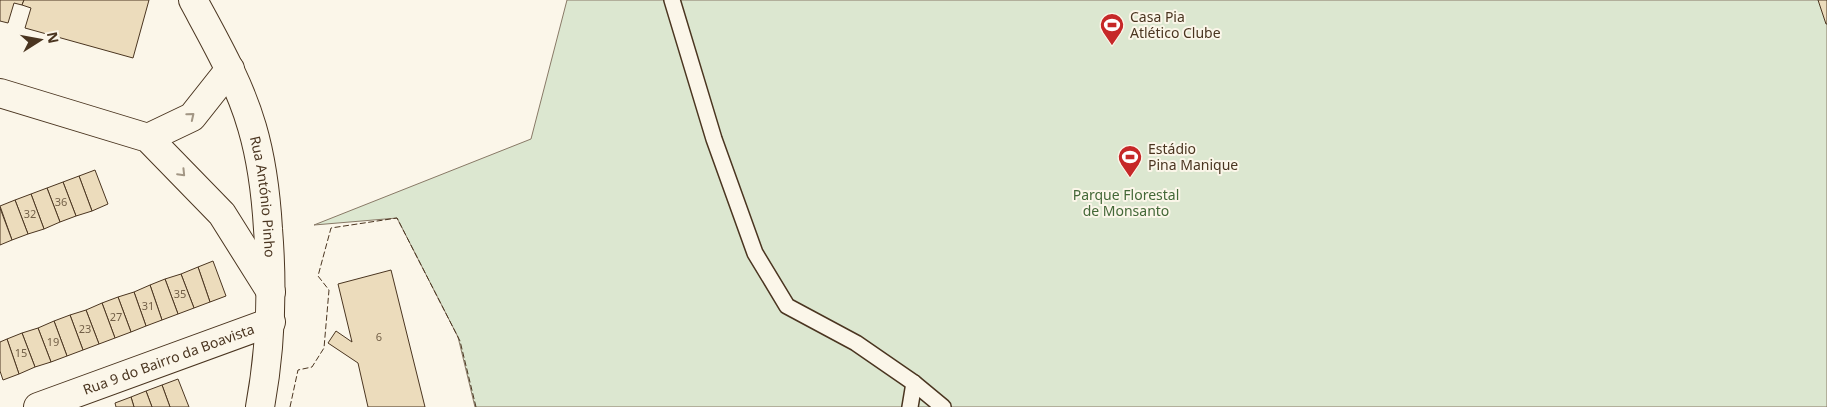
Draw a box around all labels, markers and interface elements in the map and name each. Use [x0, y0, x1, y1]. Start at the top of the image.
place label: Casa Pia Atlético Clube [1130, 7, 1221, 42]
sports icon: Casa Pia Atlético Clube [1099, 12, 1125, 46]
north arrow [15, 15, 65, 65]
text: N [43, 30, 64, 45]
one-way arrow [185, 112, 194, 121]
street label: Rua António Pinho [246, 134, 280, 258]
place label: Estádio Pina Manique [1148, 139, 1238, 174]
sports icon: Estádio Pina Manique [1117, 144, 1143, 178]
one-way arrow [176, 167, 185, 176]
park label: Parque Florestal de Monsanto [1073, 185, 1179, 220]
house number: 36 [55, 194, 67, 209]
house number: 32 [24, 206, 36, 221]
house number: 35 [174, 286, 186, 301]
house number: 31 [142, 298, 154, 313]
house number: 27 [110, 309, 122, 324]
street label: Rua 9 do Bairro da Boavista [80, 319, 257, 399]
house number: 23 [79, 321, 91, 336]
house number: 6 [376, 329, 382, 344]
house number: 19 [47, 334, 59, 349]
house number: 15 [15, 345, 27, 360]

